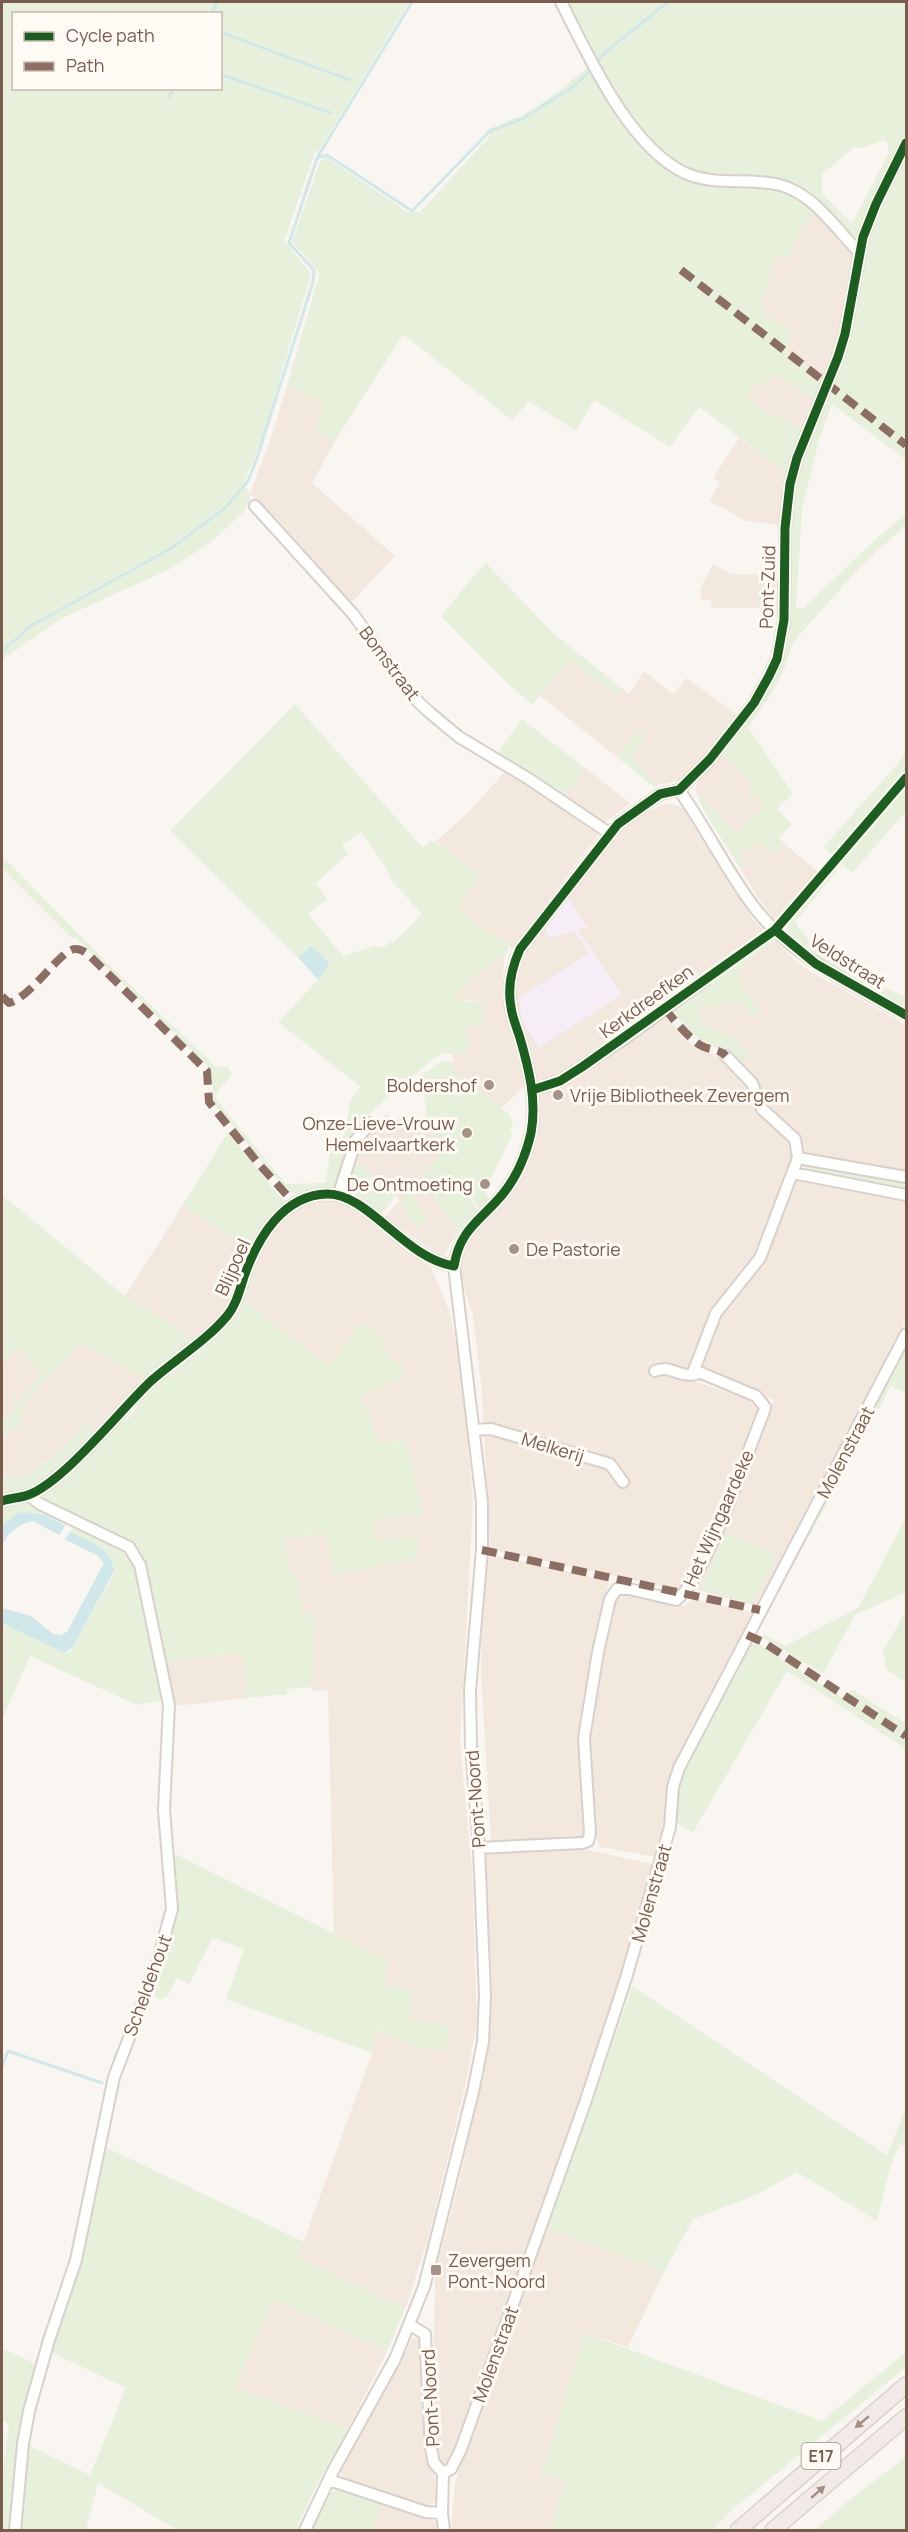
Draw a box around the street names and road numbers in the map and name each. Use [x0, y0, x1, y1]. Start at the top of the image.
street label: Pont-Zuid [754, 545, 780, 629]
street label: Bomstraat [354, 621, 426, 705]
street label: Veldstraat [806, 928, 890, 994]
street label: Kerkdreefken [594, 959, 698, 1043]
street label: Blijpoel [209, 1235, 255, 1299]
street label: Molenstraat [811, 1402, 879, 1502]
street label: Melkerij [519, 1426, 587, 1468]
street label: Het Wijngaardeke [677, 1446, 759, 1590]
street label: Pont-Noord [460, 1750, 490, 1848]
street label: Molenstraat [626, 1841, 676, 1945]
street label: Scheldehout [117, 1931, 177, 2039]
street label: Molenstraat [466, 2302, 524, 2406]
street label: Pont-Noord [415, 2349, 445, 2447]
road number: E17 [802, 2443, 840, 2469]

